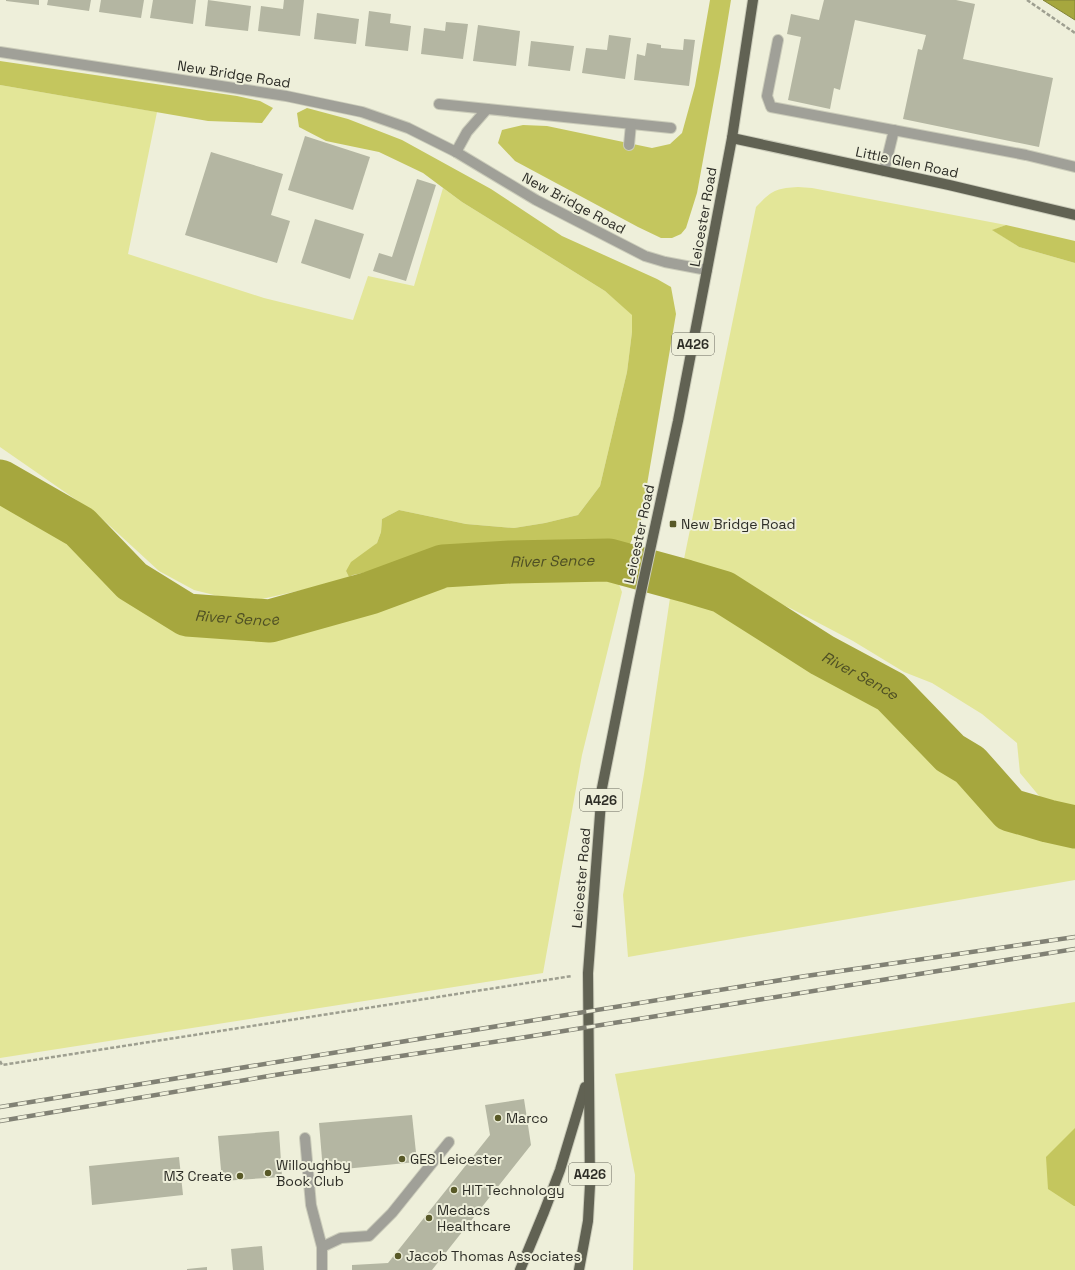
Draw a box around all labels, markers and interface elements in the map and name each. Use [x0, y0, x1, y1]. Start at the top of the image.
street label: New Bridge Road [176, 56, 292, 92]
street label: Little Glen Road [854, 142, 960, 182]
street label: Leicester Road [685, 166, 721, 268]
street label: New Bridge Road [519, 168, 629, 238]
road number: A426 [672, 333, 714, 355]
street label: Leicester Road [620, 483, 658, 585]
place label: New Bridge Road [681, 515, 795, 533]
marker: New Bridge Road [668, 519, 678, 529]
water label: River Sence [510, 550, 596, 571]
water label: River Sence [194, 606, 282, 630]
water label: River Sence [819, 647, 904, 704]
road number: A426 [580, 789, 622, 811]
street label: Leicester Road [568, 827, 594, 929]
place label: Marco [506, 1109, 548, 1127]
marker: Marco [493, 1113, 503, 1123]
place label: GES Leicester [410, 1150, 502, 1168]
marker: GES Leicester [397, 1154, 407, 1164]
place label: Willoughby Book Club [276, 1156, 351, 1190]
road number: A426 [569, 1163, 611, 1185]
place label: M3 Create [163, 1167, 232, 1185]
marker: Willoughby Book Club [263, 1168, 273, 1178]
marker: M3 Create [235, 1171, 245, 1181]
place label: HIT Technology [462, 1181, 565, 1199]
marker: HIT Technology [449, 1185, 459, 1195]
place label: Medacs Healthcare [437, 1201, 511, 1235]
marker: Medacs Healthcare [424, 1213, 434, 1223]
place label: Jacob Thomas Associates [406, 1247, 581, 1265]
marker: Jacob Thomas Associates [393, 1251, 403, 1261]

